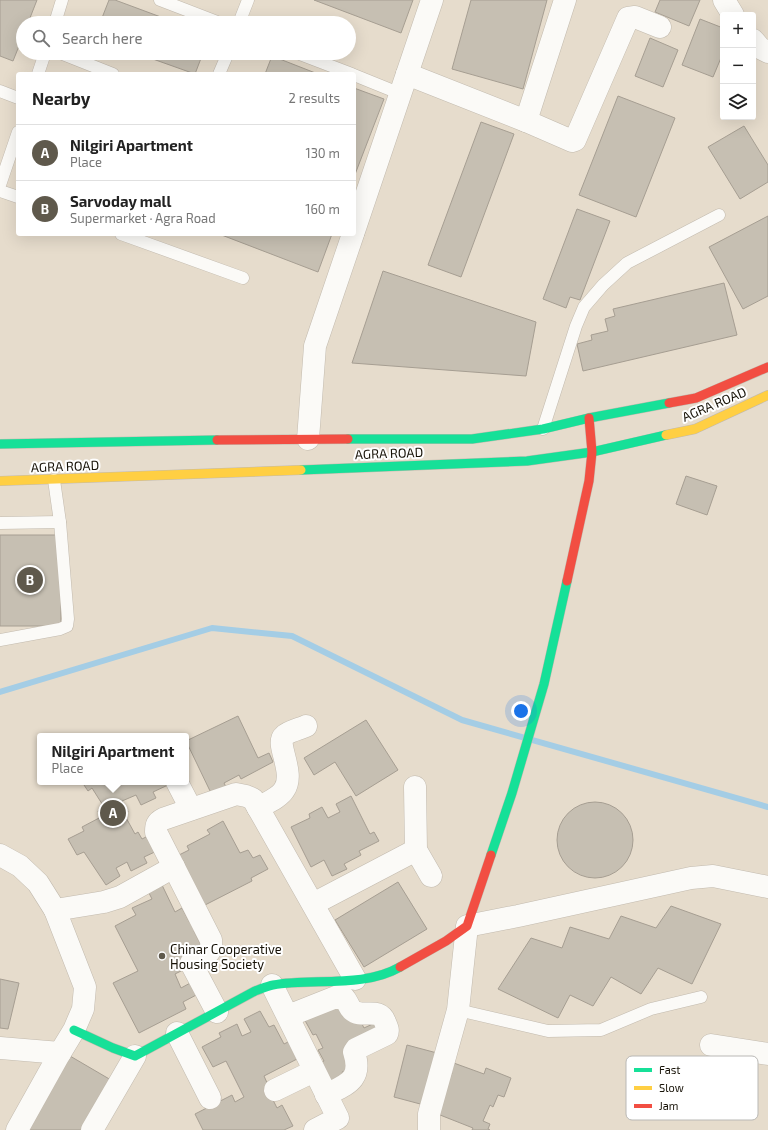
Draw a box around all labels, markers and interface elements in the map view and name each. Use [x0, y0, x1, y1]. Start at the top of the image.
map controls [720, 12, 756, 120]
button: + [720, 12, 756, 48]
search box [16, 16, 356, 60]
icon: search [30, 27, 52, 49]
text: Search here [62, 29, 143, 47]
button: − [720, 48, 756, 84]
button: layers [720, 84, 756, 120]
text: Nearby [32, 88, 90, 108]
text: 2 results [288, 90, 340, 106]
text: Nilgiri Apartment [70, 136, 193, 154]
text: A [41, 145, 49, 161]
text: 130 m [305, 145, 340, 161]
text: Place [70, 154, 102, 170]
text: Sarvoday mall [70, 192, 171, 210]
text: B [41, 201, 49, 217]
text: 160 m [305, 201, 340, 217]
text: Supermarket · Agra Road [70, 210, 216, 226]
street label: AGRA ROAD [679, 383, 749, 425]
street label: AGRA ROAD [355, 444, 423, 462]
street label: AGRA ROAD [31, 457, 99, 475]
pin: B [17, 565, 43, 595]
your location [511, 701, 531, 721]
popup [37, 733, 189, 785]
text: Nilgiri Apartment [52, 742, 174, 760]
text: Place [52, 760, 83, 776]
pin: A [100, 798, 126, 828]
place label: Chinar Cooperative Housing Society [170, 941, 282, 972]
marker: Chinar Cooperative Housing Society [157, 951, 167, 961]
legend [626, 1056, 758, 1120]
text: Fast [659, 1063, 681, 1076]
text: Slow [659, 1081, 684, 1094]
text: Jam [659, 1099, 678, 1112]

